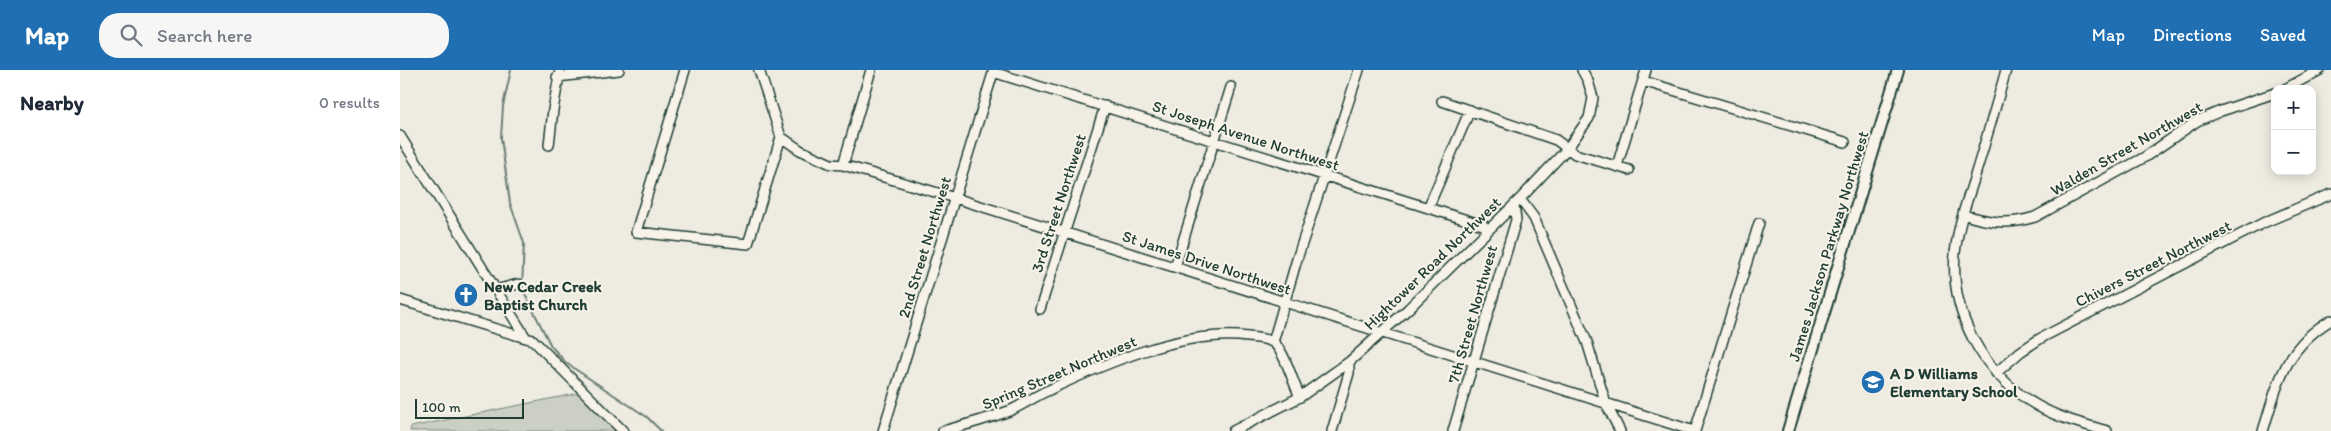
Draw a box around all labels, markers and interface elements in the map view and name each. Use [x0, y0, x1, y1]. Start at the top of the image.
search box [99, 13, 449, 58]
text: Map [25, 21, 69, 50]
icon: search [117, 21, 145, 49]
text: Search here [157, 24, 252, 47]
text: Map [2092, 24, 2125, 46]
text: Directions [2153, 24, 2232, 46]
text: Saved [2260, 24, 2306, 46]
map controls [2271, 85, 2316, 175]
button: + [2271, 85, 2316, 130]
text: Nearby [20, 90, 84, 115]
text: 0 results [319, 93, 380, 112]
street label: St Joseph Avenue Northwest [1150, 96, 1342, 175]
street label: Walden Street Northwest [2047, 97, 2206, 200]
street label: James Jackson Parkway Northwest [1784, 129, 1873, 364]
button: − [2271, 130, 2316, 175]
street label: 3rd Street Northwest [1027, 131, 1090, 275]
street label: 2nd Street Northwest [894, 174, 955, 320]
street label: Hightower Road Northwest [1360, 193, 1505, 334]
street label: Chivers Street Northwest [2072, 216, 2234, 311]
street label: St James Drive Northwest [1120, 226, 1294, 299]
street label: 7th Street Northwest [1444, 243, 1501, 385]
place label: New Cedar Creek Baptist Church [484, 277, 603, 315]
church icon: New Cedar Creek Baptist Church [453, 282, 479, 308]
street label: Spring Street Northwest [979, 331, 1139, 414]
place label: A D Williams Elementary School [1889, 364, 2018, 402]
school or university icon: A D Williams Elementary School [1860, 369, 1886, 395]
scale bar [415, 396, 524, 419]
text: 100 m [422, 399, 461, 416]

